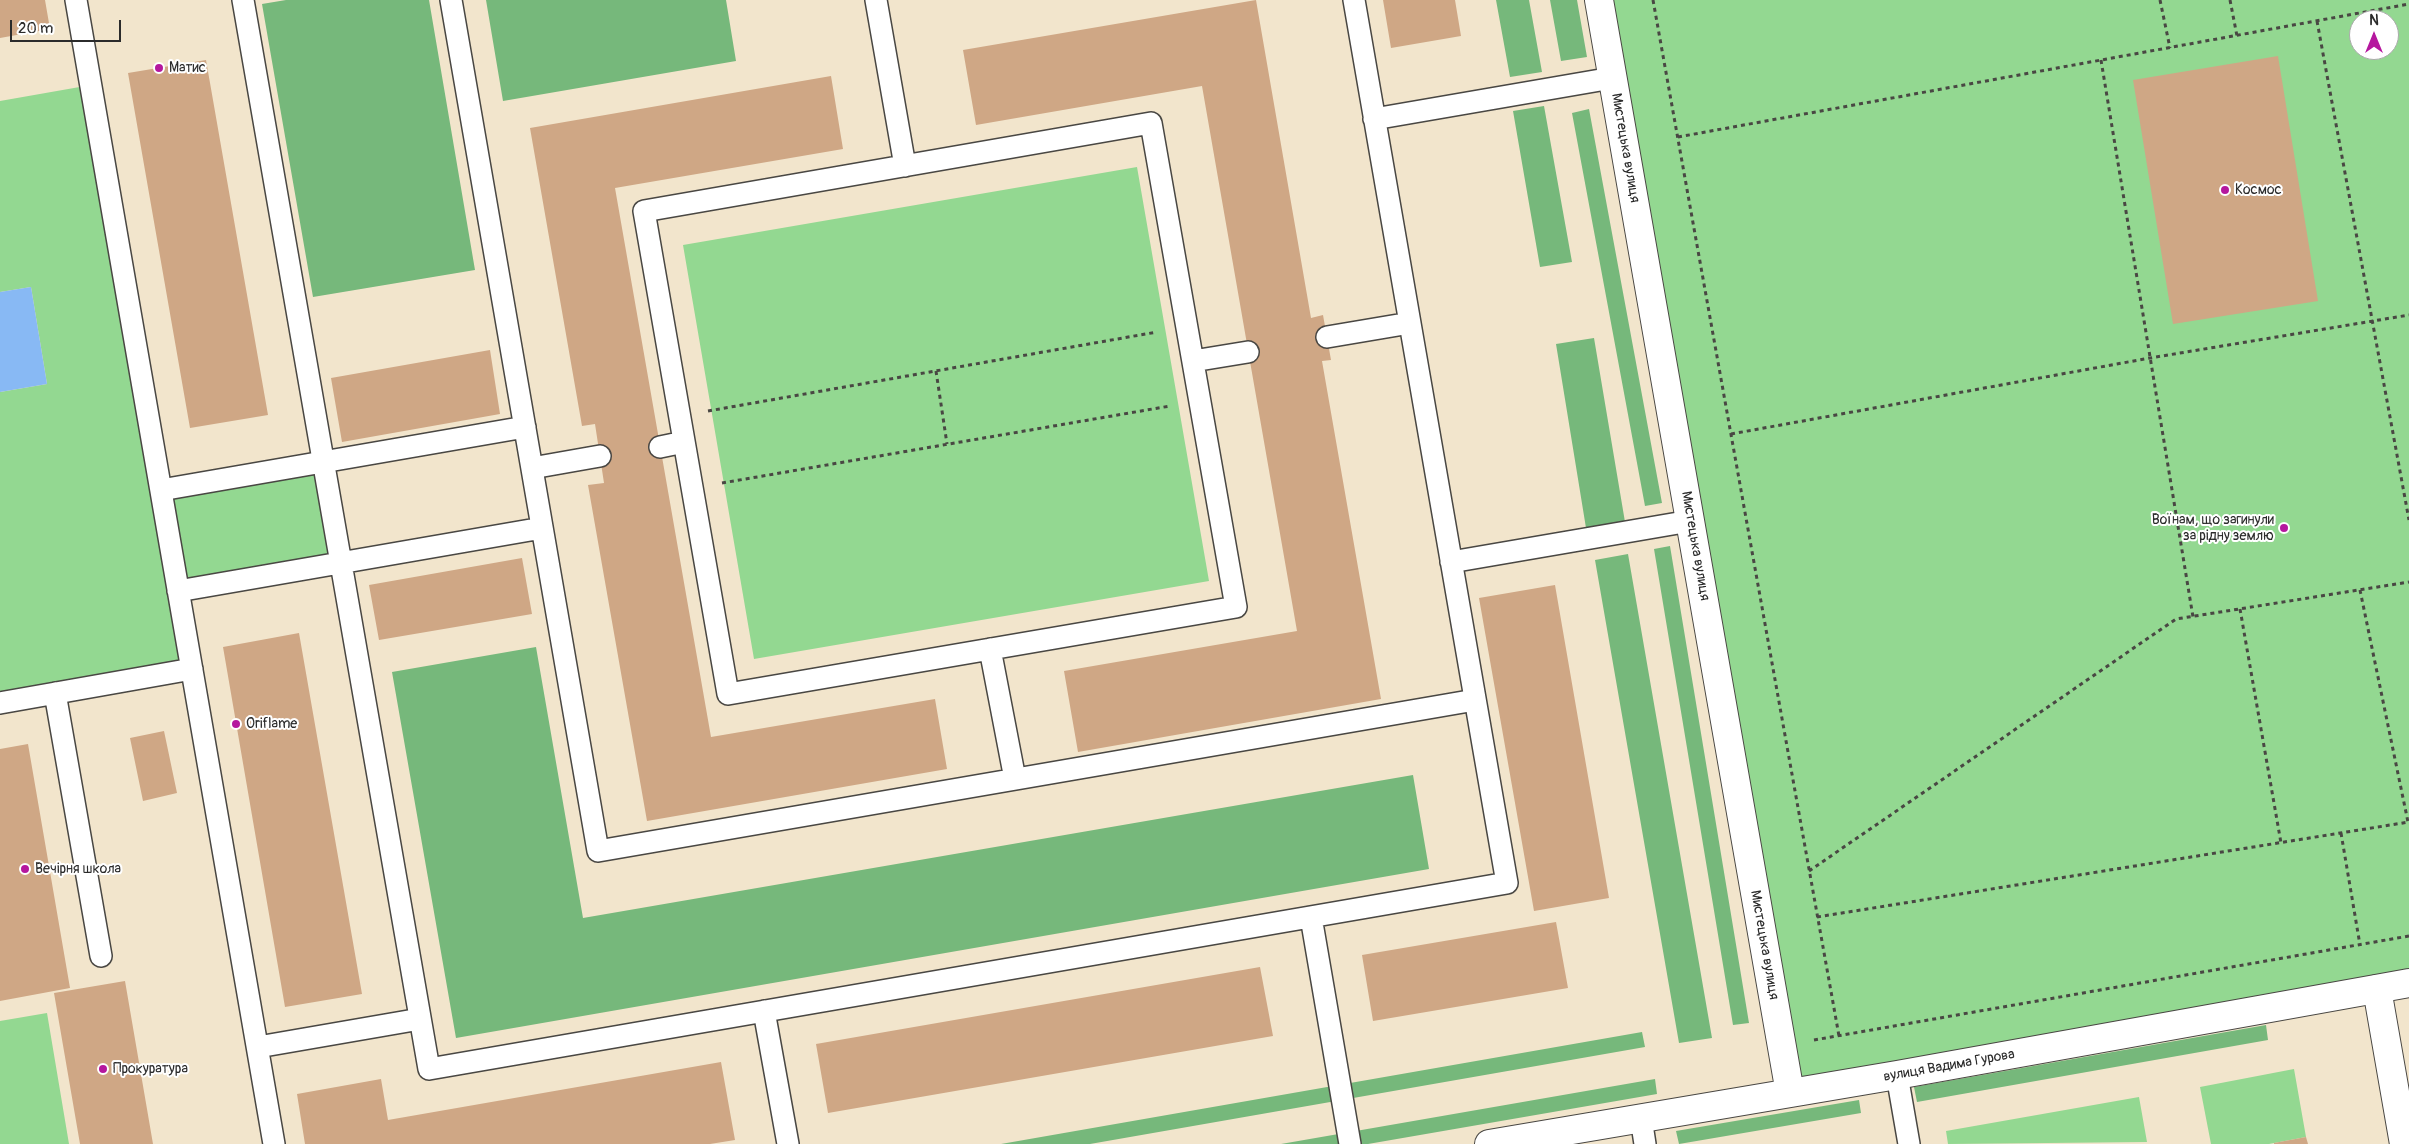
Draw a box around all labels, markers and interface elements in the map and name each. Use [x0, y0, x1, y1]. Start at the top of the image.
scale bar [12, 10, 124, 42]
north arrow [2349, 10, 2399, 60]
text: N [2369, 12, 2379, 29]
text: 20 m [18, 19, 53, 38]
place label: Матис [169, 60, 206, 76]
marker: Матис [153, 62, 165, 74]
street label: Мистецька вулиця [1607, 92, 1643, 204]
place label: Космос [2235, 182, 2282, 198]
marker: Космос [2219, 184, 2231, 196]
street label: Мистецька вулиця [1677, 490, 1713, 602]
place label: Воїнам, що загинули за рідну землю [2152, 512, 2274, 544]
marker: Воїнам, що загинули за рідну землю [2278, 522, 2290, 534]
place label: Oriflame [246, 716, 297, 732]
marker: Oriflame [230, 718, 242, 730]
place label: Вечірня школа [35, 861, 121, 877]
marker: Вечірня школа [19, 863, 31, 875]
street label: Мистецька вулиця [1746, 889, 1782, 1001]
street label: вулиця Вадима Гурова [1882, 1046, 2016, 1086]
place label: Прокуратура [113, 1061, 188, 1077]
marker: Прокуратура [97, 1063, 109, 1075]

